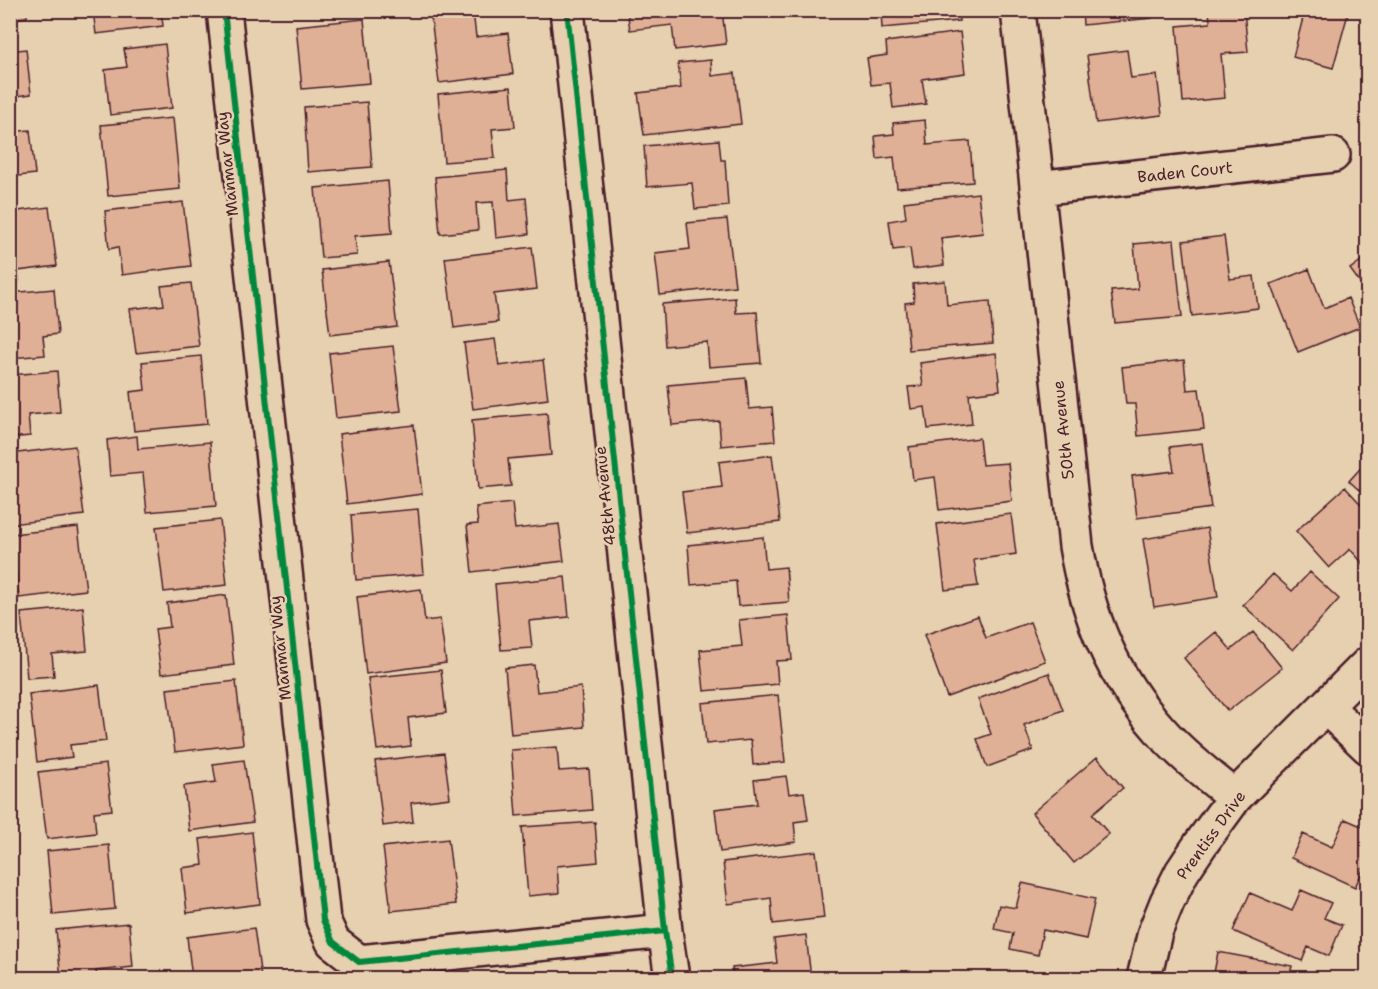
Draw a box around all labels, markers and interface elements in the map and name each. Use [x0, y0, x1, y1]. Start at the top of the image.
street label: Manmar Way [211, 111, 243, 217]
street label: Baden Court [1136, 157, 1234, 187]
street label: 50th Avenue [1047, 379, 1079, 481]
street label: 48th Avenue [589, 445, 621, 547]
street label: Manmar Way [264, 595, 296, 701]
street label: Prentiss Drive [1172, 786, 1250, 884]

